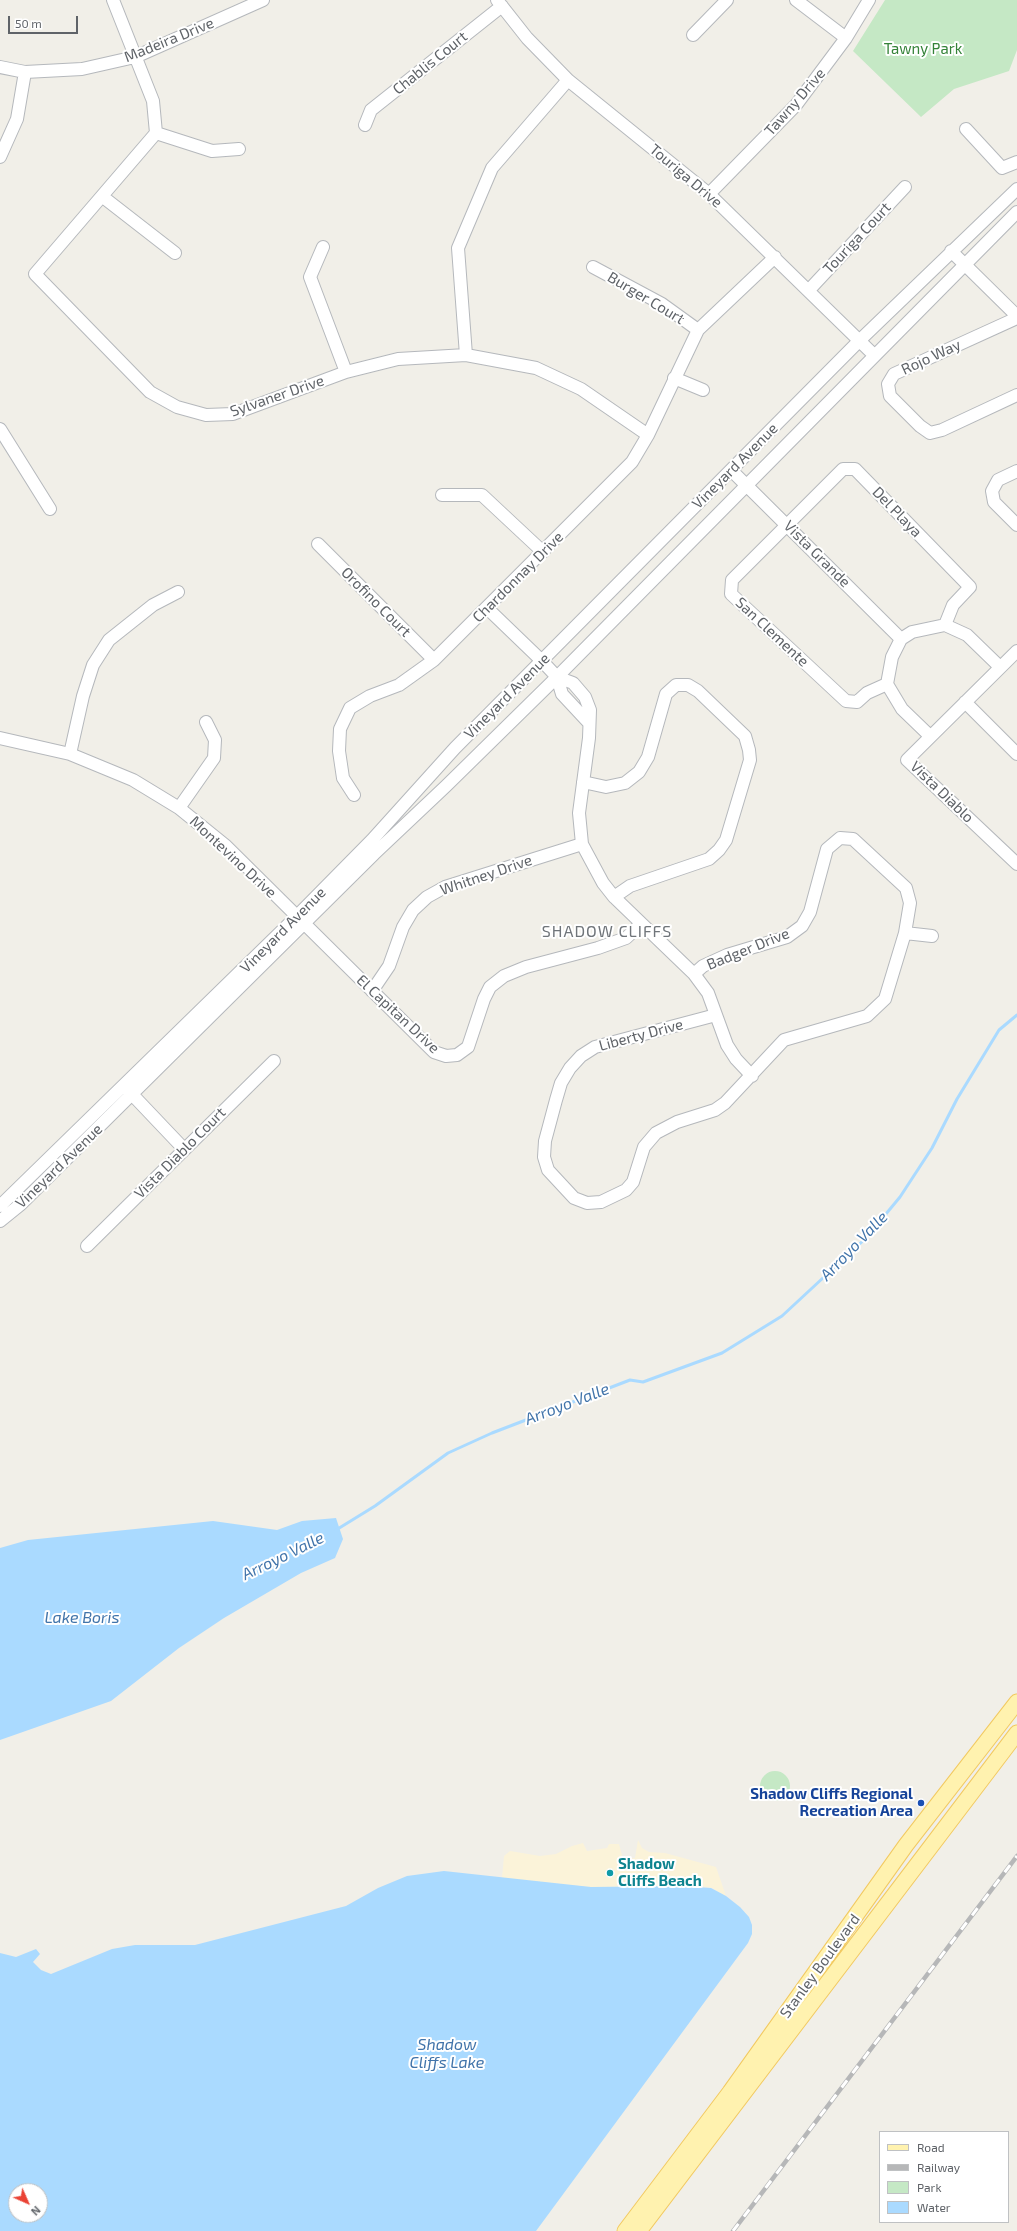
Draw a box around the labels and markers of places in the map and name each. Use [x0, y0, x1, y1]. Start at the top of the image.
place label: Shadow Cliffs Regional Recreation Area [750, 1785, 913, 1820]
marker: Shadow Cliffs Regional Recreation Area [916, 1798, 926, 1808]
place label: Shadow Cliffs Beach [618, 1855, 702, 1890]
marker: Shadow Cliffs Beach [605, 1868, 615, 1878]

